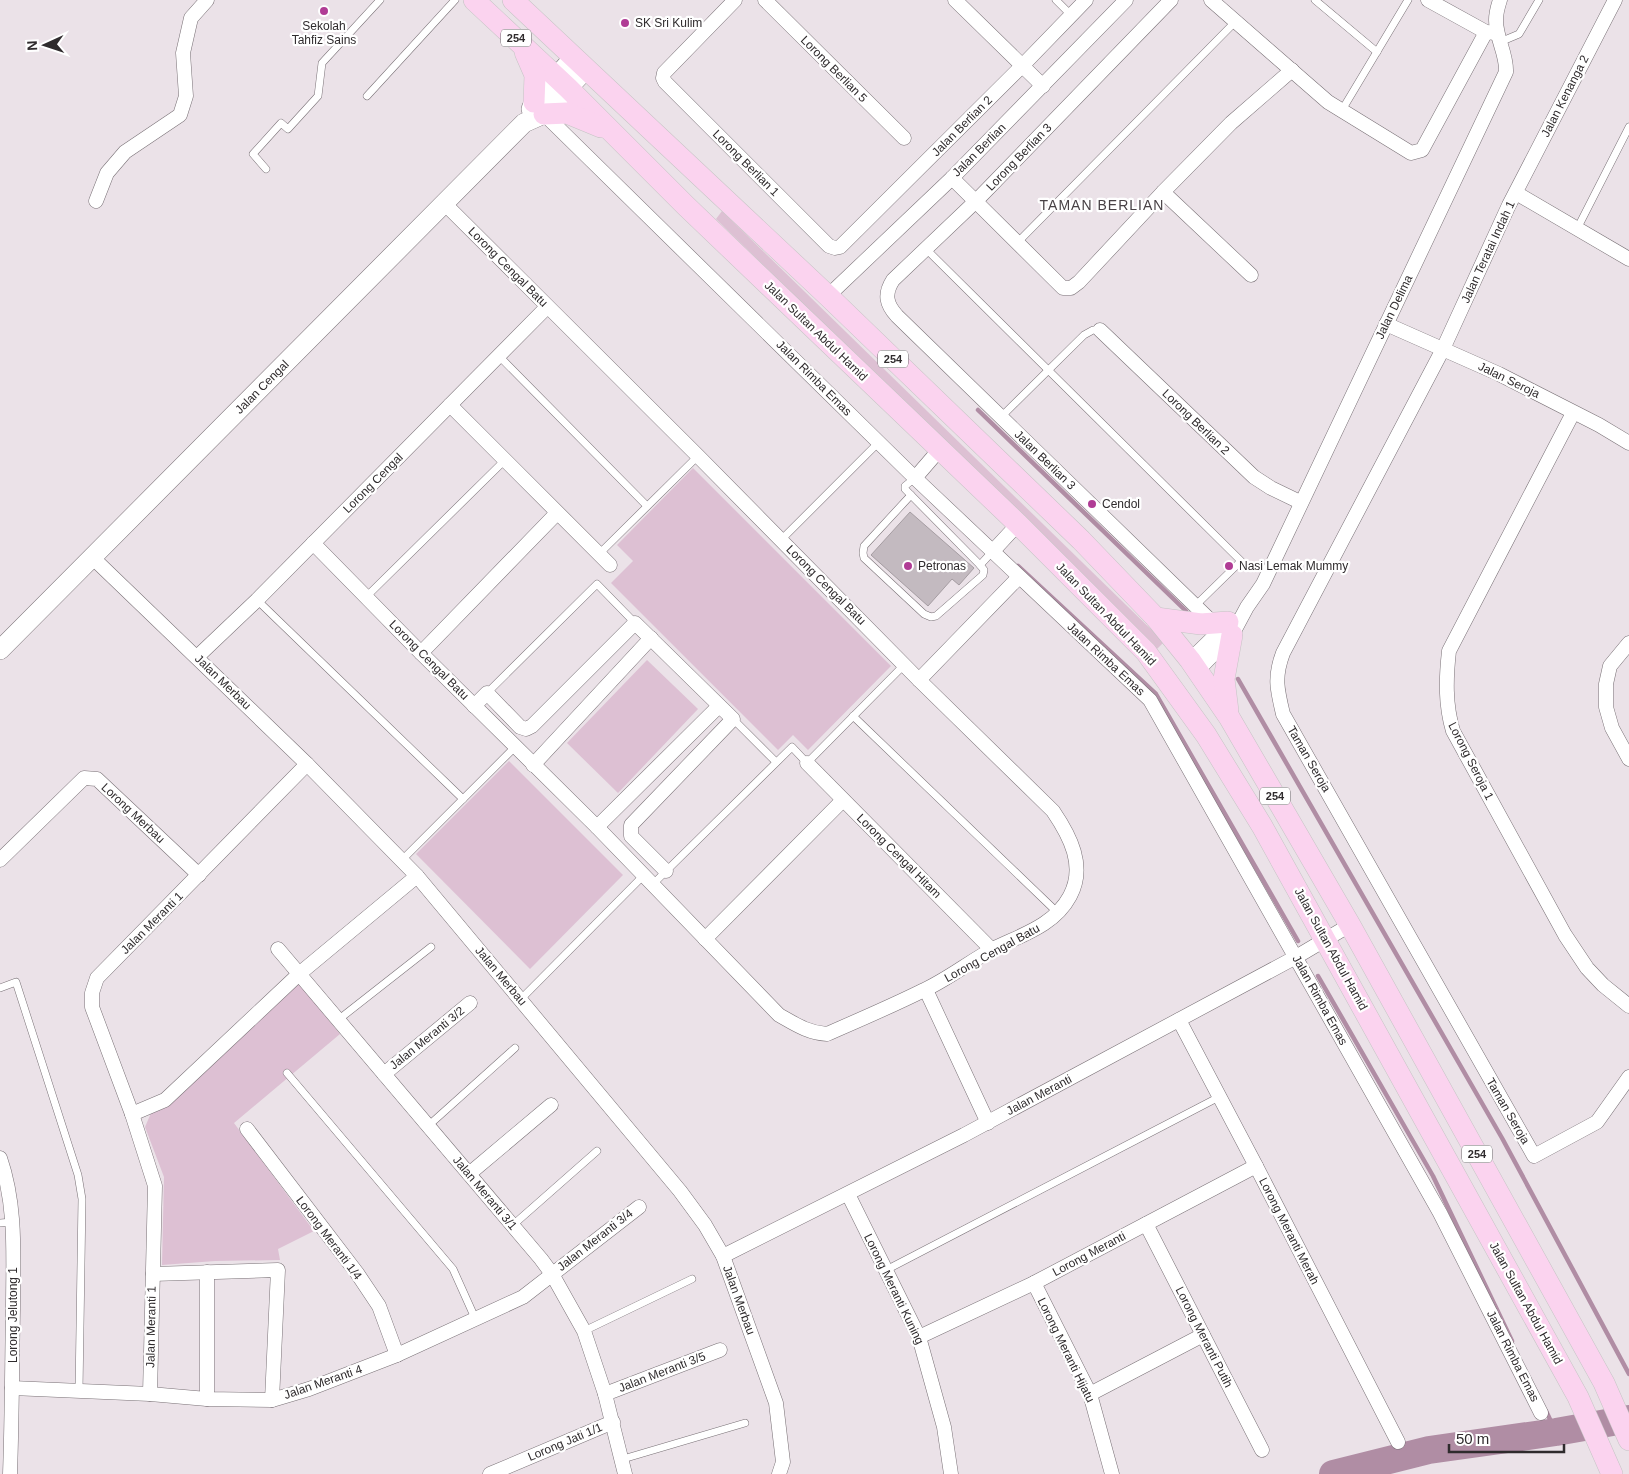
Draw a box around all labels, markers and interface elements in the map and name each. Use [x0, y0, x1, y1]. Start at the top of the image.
marker: Sekolah Tahfiz Sains [318, 5, 330, 17]
place label: SK Sri Kulim [635, 16, 702, 30]
marker: SK Sri Kulim [619, 17, 631, 29]
place label: Sekolah Tahfiz Sains [292, 19, 356, 47]
north arrow [20, 20, 70, 70]
road number: 254 [501, 29, 531, 46]
street label: Lorong Berlian 5 [798, 33, 870, 105]
text: N [24, 40, 40, 51]
street label: Jalan Kenanga 2 [1538, 52, 1592, 139]
street label: Jalan Berlian 2 [929, 93, 995, 159]
street label: Jalan Berlian [949, 120, 1009, 180]
street label: Lorong Berlian 3 [983, 120, 1055, 194]
street label: Lorong Berlian 1 [710, 127, 782, 199]
district label: TAMAN BERLIAN [1040, 197, 1164, 213]
street label: Jalan Teratai Indah 1 [1458, 198, 1518, 305]
street label: Lorong Cengal Batu [465, 224, 551, 310]
street label: Jalan Delima [1373, 272, 1416, 341]
street label: Jalan Sultan Abdul Hamid [762, 278, 870, 384]
street label: Jalan Rimba Emas [773, 337, 855, 419]
road number: 254 [878, 350, 908, 368]
street label: Jalan Cengal [232, 357, 292, 417]
street label: Jalan Seroja [1476, 359, 1542, 401]
street label: Lorong Berlian 2 [1159, 386, 1233, 458]
street label: Jalan Berlian 3 [1012, 427, 1079, 493]
street label: Lorong Cengal [340, 450, 406, 516]
place label: Cendol [1102, 497, 1140, 511]
marker: Cendol [1086, 498, 1098, 510]
street label: Lorong Cengal Batu [783, 542, 869, 628]
place label: Petronas [918, 559, 966, 573]
place label: Nasi Lemak Mummy [1239, 559, 1348, 573]
marker: Petronas [902, 560, 914, 572]
street label: Jalan Sultan Abdul Hamid [1053, 560, 1159, 668]
marker: Nasi Lemak Mummy [1223, 560, 1235, 572]
street label: Lorong Cengal Batu [386, 617, 472, 703]
street label: Jalan Rimba Emas [1064, 620, 1148, 698]
street label: Jalan Merbau [192, 652, 254, 712]
street label: Lorong Seroja 1 [1445, 720, 1497, 803]
street label: Taman Seroja [1284, 723, 1334, 795]
street label: Lorong Merbau [98, 780, 168, 846]
road number: 254 [1260, 788, 1290, 804]
street label: Lorong Cengal Hitam [854, 811, 944, 901]
street label: Jalan Sultan Abdul Hamid [1292, 886, 1370, 1012]
street label: Jalan Meranti 1 [118, 889, 186, 957]
street label: Lorong Cengal Batu [942, 921, 1042, 985]
street label: Jalan Merbau [472, 944, 530, 1008]
street label: Jalan Rimba Emas [1289, 953, 1351, 1047]
street label: Jalan Meranti 3/2 [387, 1003, 467, 1072]
street label: Jalan Meranti [1004, 1072, 1074, 1118]
street label: Taman Seroja [1483, 1075, 1533, 1147]
road number: 254 [1462, 1146, 1492, 1162]
street label: Jalan Meranti 3/1 [450, 1153, 520, 1233]
street label: Lorong Meranti Merah [1256, 1175, 1322, 1287]
street label: Lorong Meranti 1/4 [293, 1194, 365, 1283]
street label: Jalan Meranti 3/4 [554, 1206, 636, 1274]
street label: Lorong Meranti [1050, 1229, 1128, 1279]
street label: Lorong Meranti Kuning [861, 1231, 927, 1347]
street label: Jalan Sultan Abdul Hamid [1487, 1240, 1565, 1366]
street label: Jalan Merbau [720, 1263, 758, 1337]
street label: Lorong Jelutong 1 [6, 1267, 20, 1363]
street label: Lorong Meranti Putih [1172, 1284, 1236, 1390]
street label: Jalan Meranti 1 [143, 1286, 159, 1368]
street label: Lorong Meranti Hijatu [1035, 1295, 1097, 1405]
street label: Jalan Rimba Emas [1484, 1308, 1542, 1404]
street label: Jalan Meranti 3/5 [617, 1349, 708, 1395]
street label: Jalan Meranti 4 [282, 1362, 364, 1402]
street label: Lorong Jati 1/1 [526, 1420, 605, 1464]
scale bar [1449, 1422, 1564, 1454]
text: 50 m [1456, 1430, 1489, 1447]

